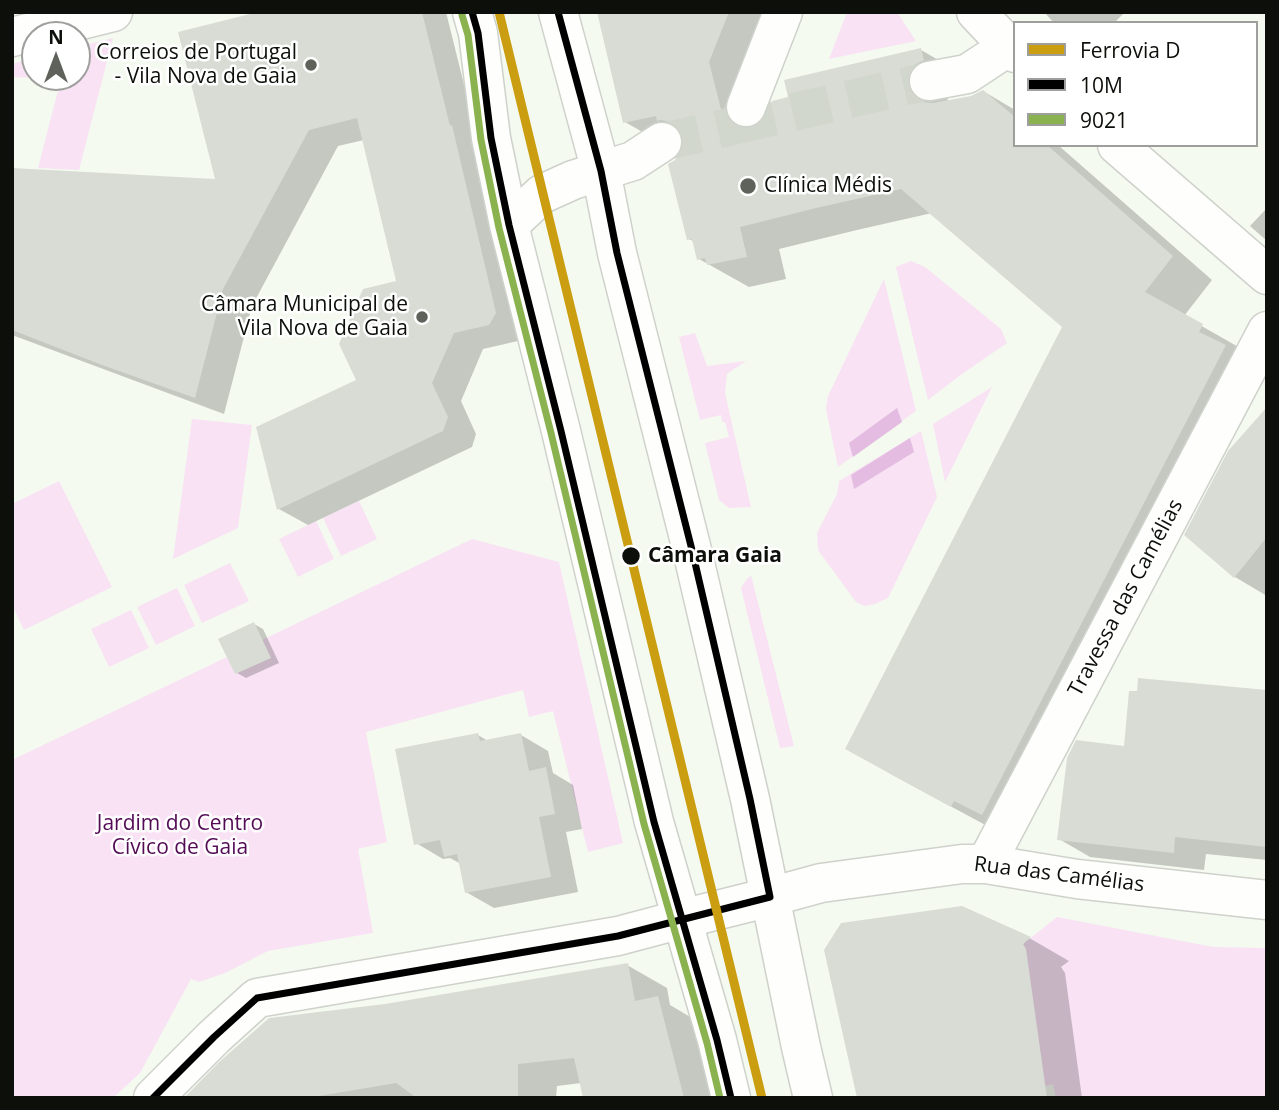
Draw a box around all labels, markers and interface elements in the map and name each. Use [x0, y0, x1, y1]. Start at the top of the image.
north arrow [21, 21, 91, 91]
legend [1013, 21, 1258, 147]
text: N [48, 24, 64, 50]
text: Ferrovia D [1080, 36, 1181, 64]
place label: Correios de Portugal - Vila Nova de Gaia [96, 40, 297, 90]
marker: Correios de Portugal - Vila Nova de Gaia [303, 57, 319, 73]
text: 10M [1080, 71, 1123, 99]
text: 9021 [1080, 106, 1128, 134]
place label: Clínica Médis [764, 173, 892, 199]
marker: Clínica Médis [738, 176, 758, 196]
place label: Câmara Municipal de Vila Nova de Gaia [201, 292, 408, 342]
marker: Câmara Municipal de Vila Nova de Gaia [414, 309, 430, 325]
street label: Travessa das Camélias [1063, 495, 1189, 701]
place label: Câmara Gaia [648, 543, 782, 569]
marker: Câmara Gaia [620, 545, 642, 567]
park label: Jardim do Centro Cívico de Gaia [97, 811, 263, 861]
street label: Rua das Camélias [972, 852, 1146, 898]

